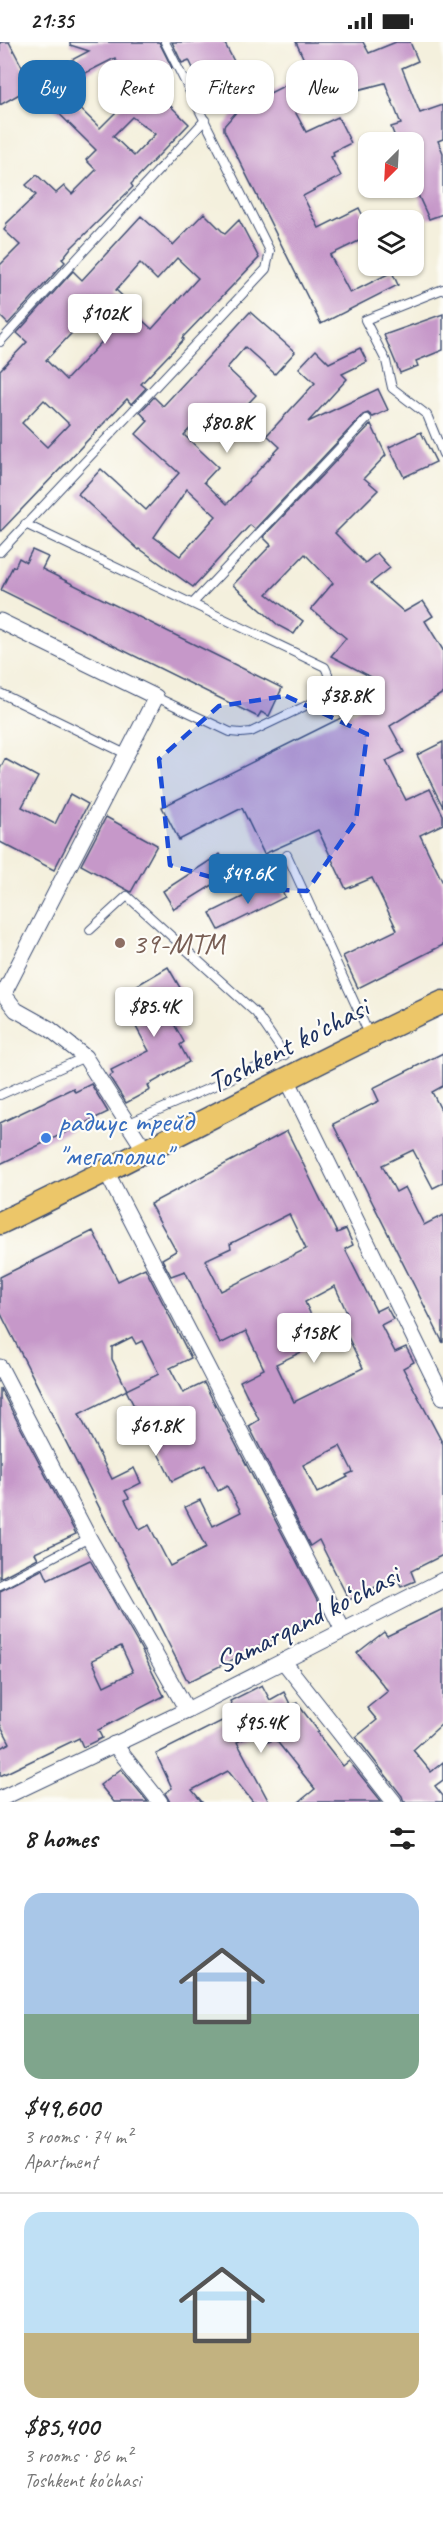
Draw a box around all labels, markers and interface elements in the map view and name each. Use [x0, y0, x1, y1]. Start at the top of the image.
text: 21:35 [30, 7, 74, 35]
chip: Buy [18, 60, 86, 114]
chip: Rent [98, 60, 174, 114]
chip: Filters [186, 60, 274, 114]
chip: New [286, 60, 358, 114]
north arrow [358, 132, 424, 198]
map controls [358, 132, 424, 276]
button: layers [358, 210, 424, 276]
pin: $102K [63, 294, 147, 345]
text: $102K [82, 301, 128, 326]
pin: $80.8K [178, 403, 276, 454]
text: $80.8K [202, 410, 252, 435]
pin: $38.8K [297, 676, 395, 727]
text: $38.8K [321, 683, 371, 708]
pin: $49.6K [199, 854, 297, 905]
text: $49.6K [223, 861, 273, 886]
place label: 39-MTM [132, 924, 226, 962]
marker: 39-MTM [113, 936, 127, 950]
pin: $85.4K [105, 987, 203, 1038]
street label: Toshkent ko'chasi [201, 987, 378, 1102]
text: $85.4K [129, 994, 179, 1019]
place label: радиус трейд "мегаполис" [58, 1102, 196, 1174]
marker: радиус трейд "мегаполис" [39, 1131, 53, 1145]
pin: $158K [272, 1313, 356, 1364]
text: $158K [291, 1320, 337, 1345]
pin: $61.8K [107, 1406, 205, 1457]
text: $61.8K [131, 1413, 181, 1438]
street label: Samarqand ko‘chasi [209, 1555, 408, 1682]
pin: $95.4K [212, 1703, 310, 1754]
text: $95.4K [236, 1710, 286, 1735]
text: 8 homes [24, 1822, 97, 1855]
icon: filters [386, 1822, 419, 1855]
icon: home [168, 1932, 276, 2040]
text: $49,600 [24, 2091, 100, 2124]
text: 3 rooms · 74 m² [24, 2124, 132, 2149]
text: Apartment [24, 2149, 97, 2174]
icon: home [168, 2251, 276, 2359]
text: $85,400 [24, 2410, 99, 2443]
text: 3 rooms · 86 m² [24, 2443, 132, 2468]
text: Toshkent ko'chasi [24, 2468, 141, 2493]

